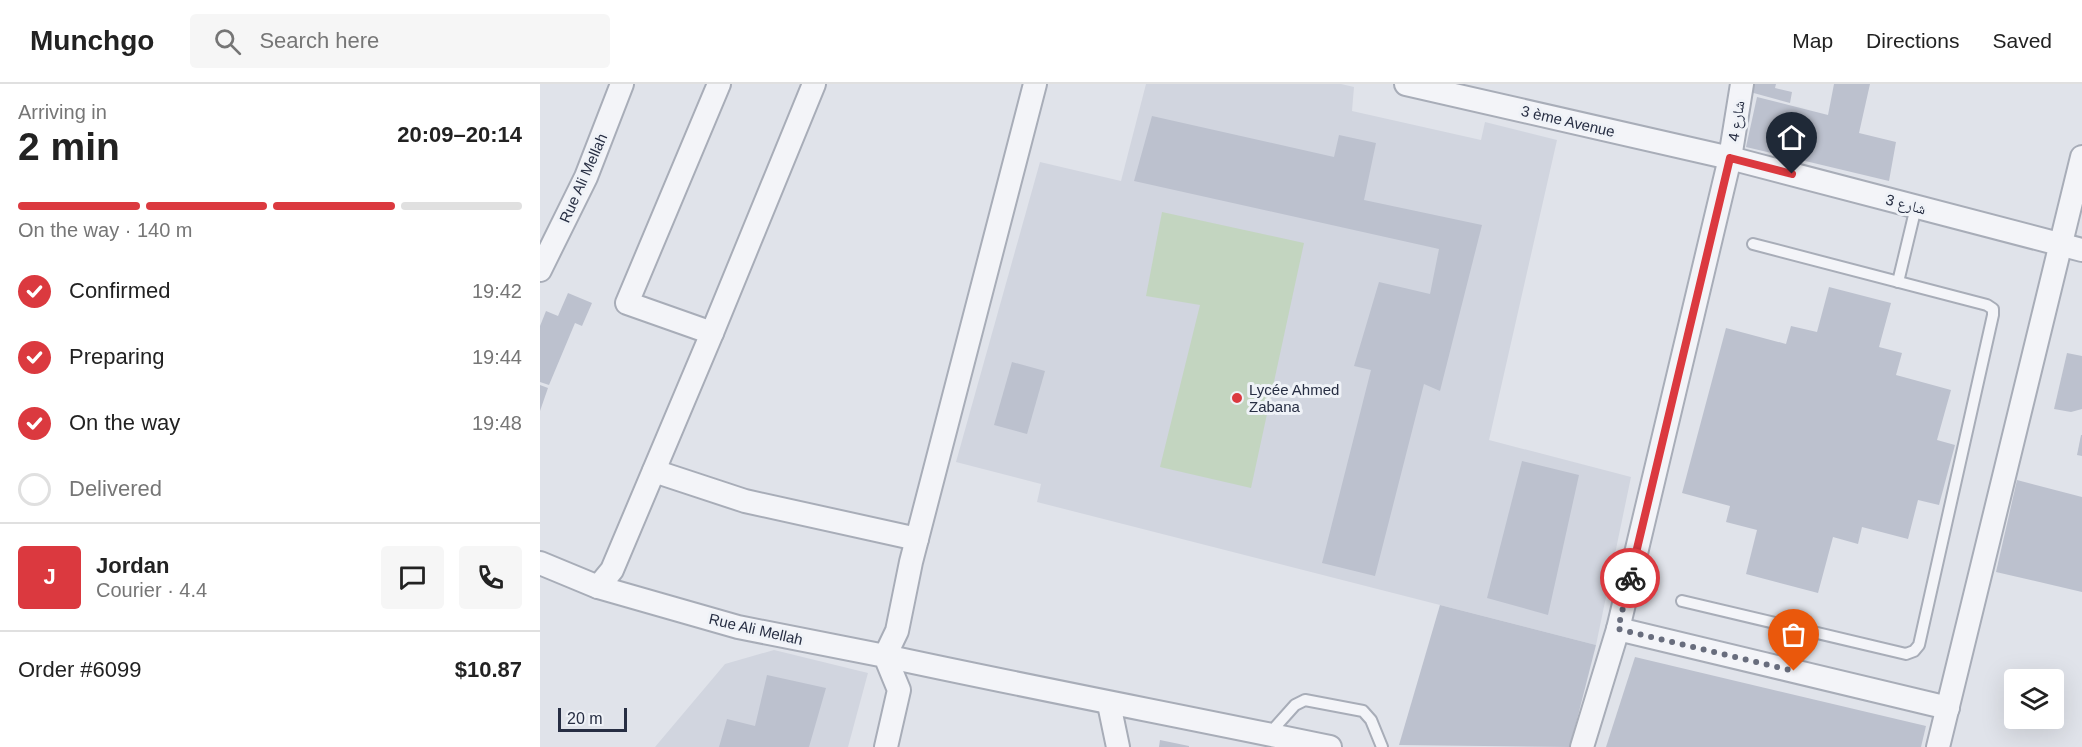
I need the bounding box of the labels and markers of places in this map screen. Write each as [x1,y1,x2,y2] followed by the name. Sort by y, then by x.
[1766,112,1817,174] pin
[1249,381,1339,415] place label: Lycée Ahmed Zabana
[1230,391,1244,405] marker: Lycée Ahmed Zabana
[1768,609,1819,671] pin

